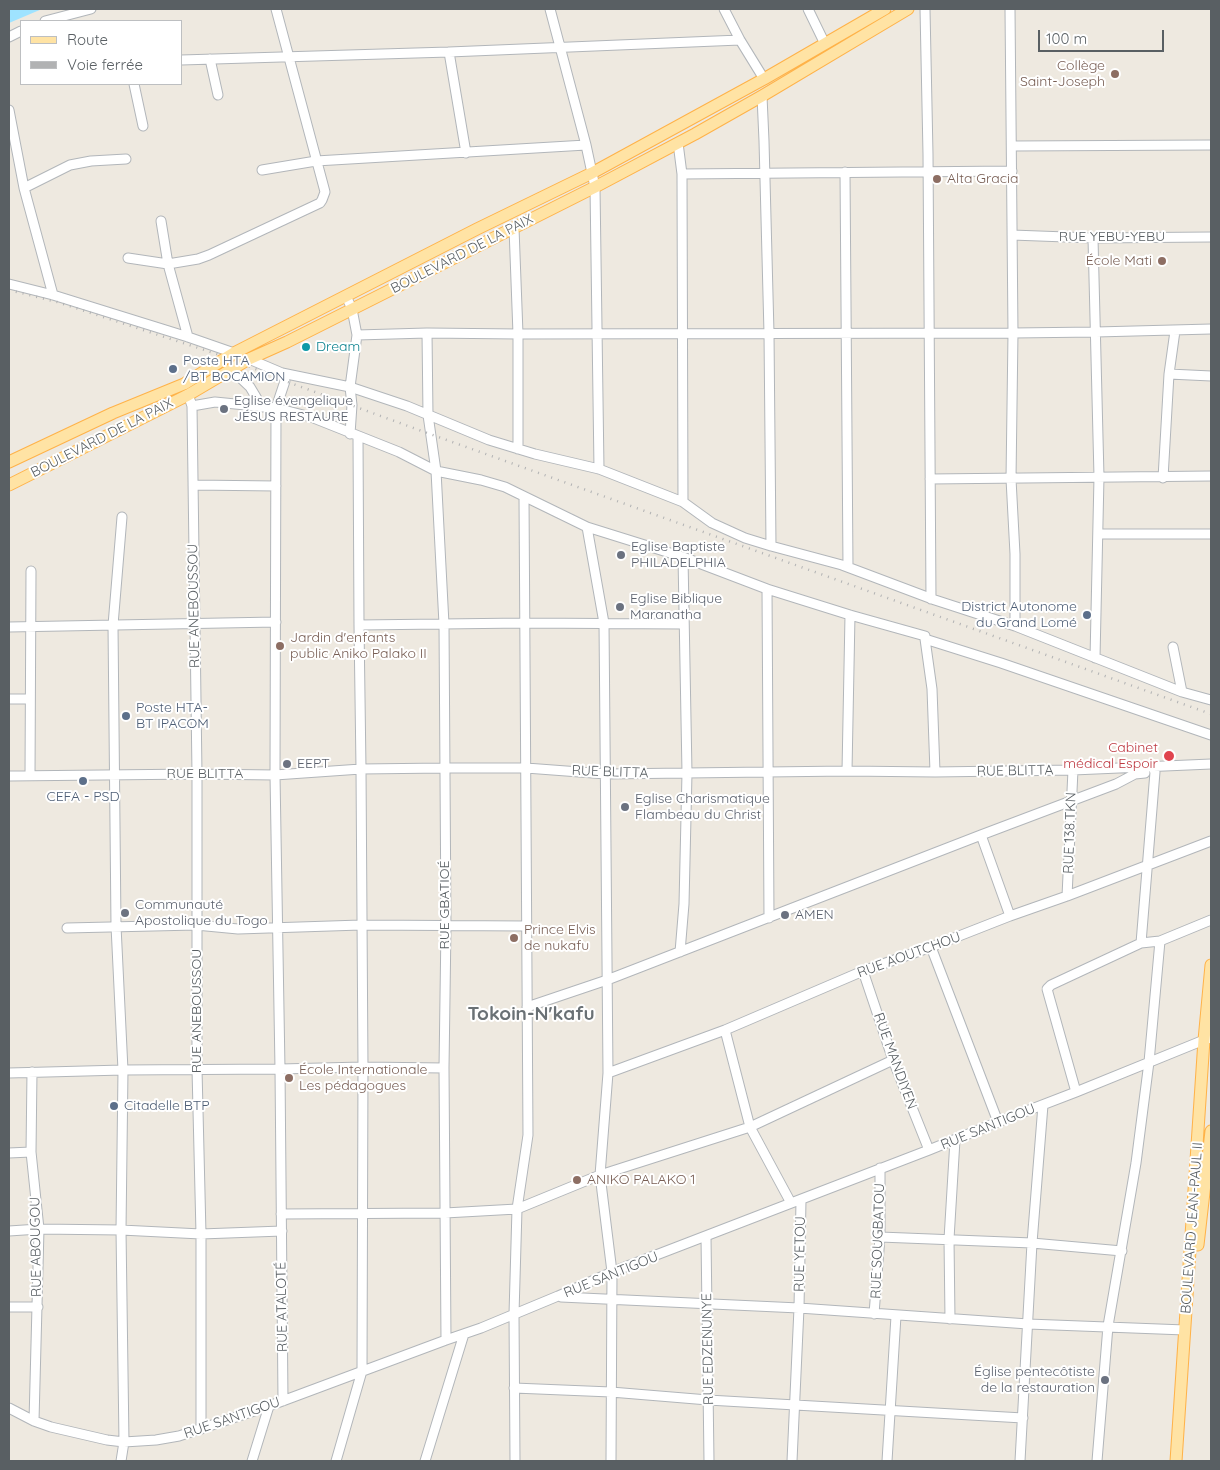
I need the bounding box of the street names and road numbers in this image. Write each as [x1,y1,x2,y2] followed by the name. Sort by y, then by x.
[388,211,536,297] street label: BOULEVARD DE LA PAIX
[1059,229,1165,245] street label: RUE YEBU-YEBU
[28,395,176,481] street label: BOULEVARD DE LA PAIX
[185,544,203,668] street label: RUE ANEBOUSSOU
[571,762,649,782] street label: RUE BLITTA
[976,762,1054,780] street label: RUE BLITTA
[167,766,243,782] street label: RUE BLITTA
[1060,792,1080,874] street label: RUE 138.TKN
[437,861,453,949] street label: RUE GBATIOÉ
[855,928,963,982] street label: RUE AOUTCHOU
[189,949,205,1073] street label: RUE ANEBOUSSOU
[870,1010,920,1112] street label: RUE MANDIYEN
[938,1100,1038,1154] street label: RUE SANTIGOU
[1178,1142,1206,1314] street label: BOULEVARD JEAN-PAUL II
[868,1183,888,1299] street label: RUE SOUGBATOU
[27,1197,45,1297] street label: RUE ABOUGOU
[791,1216,809,1292] street label: RUE YETOU
[561,1248,661,1302] street label: RUE SANTIGOU
[273,1262,291,1352] street label: RUE ATALOTÉ
[699,1293,717,1405] street label: RUE EDZENUNYE
[182,1394,282,1442] street label: RUE SANTIGOU

